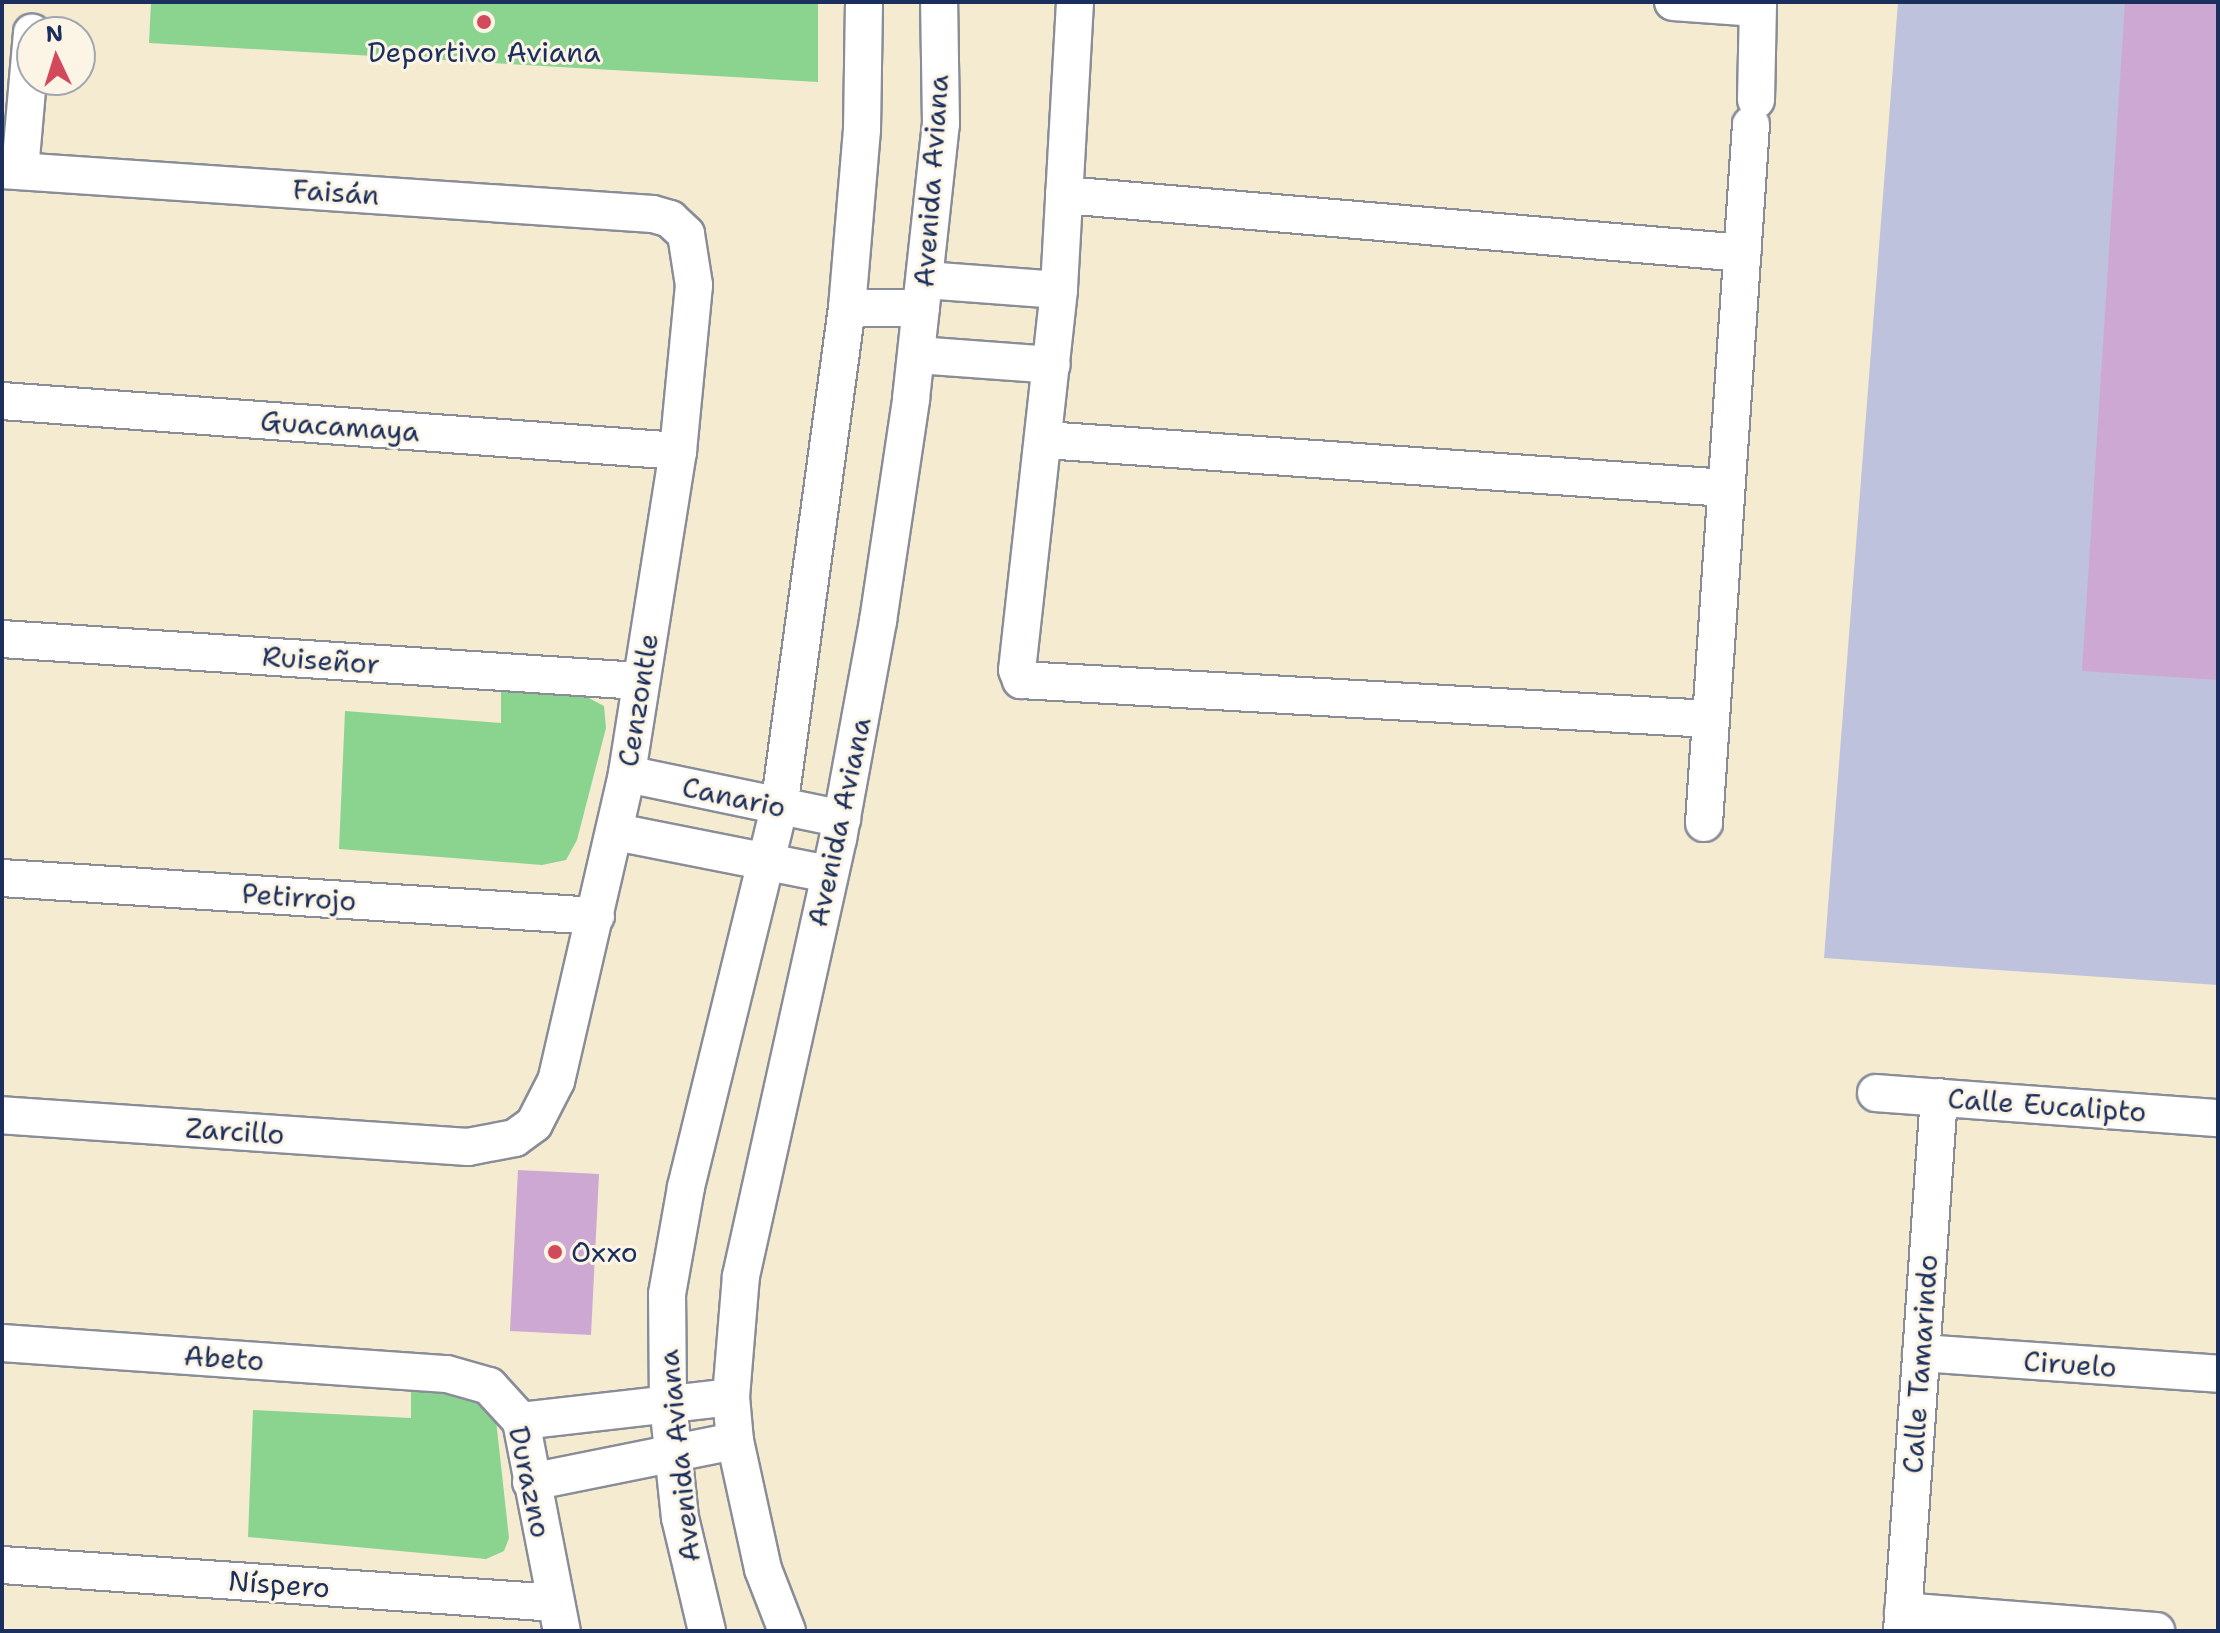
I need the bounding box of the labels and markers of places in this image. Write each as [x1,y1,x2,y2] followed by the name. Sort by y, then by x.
[475,13,493,31] marker: Deportivo Aviana
[367,35,601,69] place label: Deportivo Aviana
[571,1235,638,1269] place label: Oxxo
[546,1243,564,1261] marker: Oxxo

